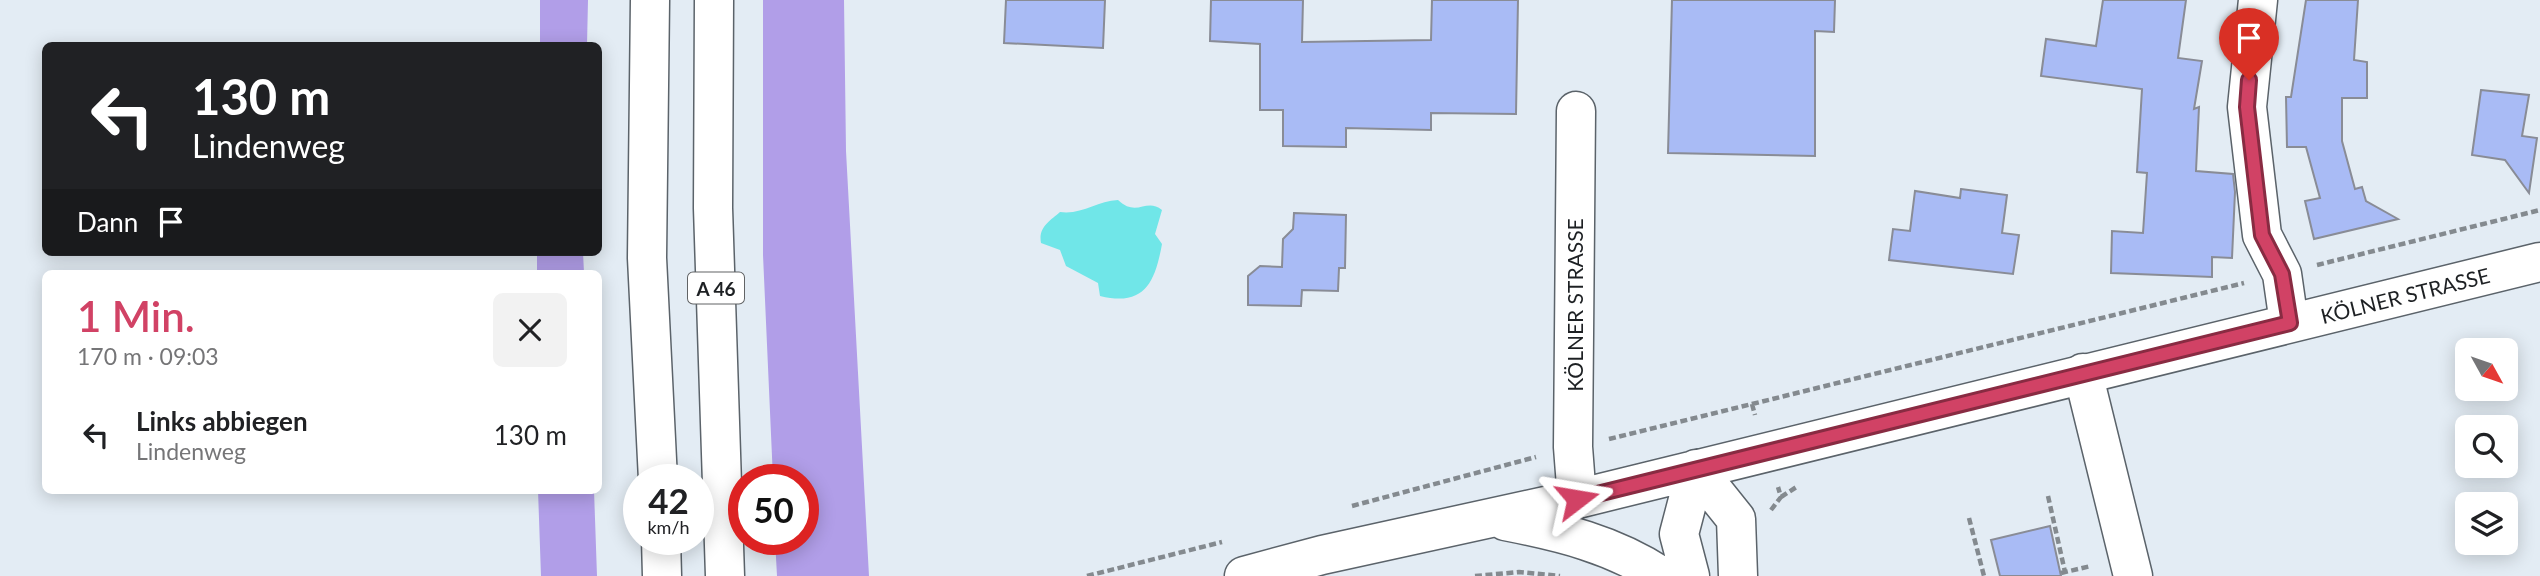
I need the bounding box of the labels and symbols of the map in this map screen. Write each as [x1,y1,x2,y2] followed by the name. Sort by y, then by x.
[2219,8,2279,80] pin
[1562,218,1587,392] street label: KÖLNER STRASSE
[2318,262,2492,328] street label: KÖLNER STRASSE
[688,272,744,304] road number: A 46
[2455,338,2518,401] north arrow
[1540,462,1614,536] position arrow
[728,464,819,555] speed limit sign: 50

